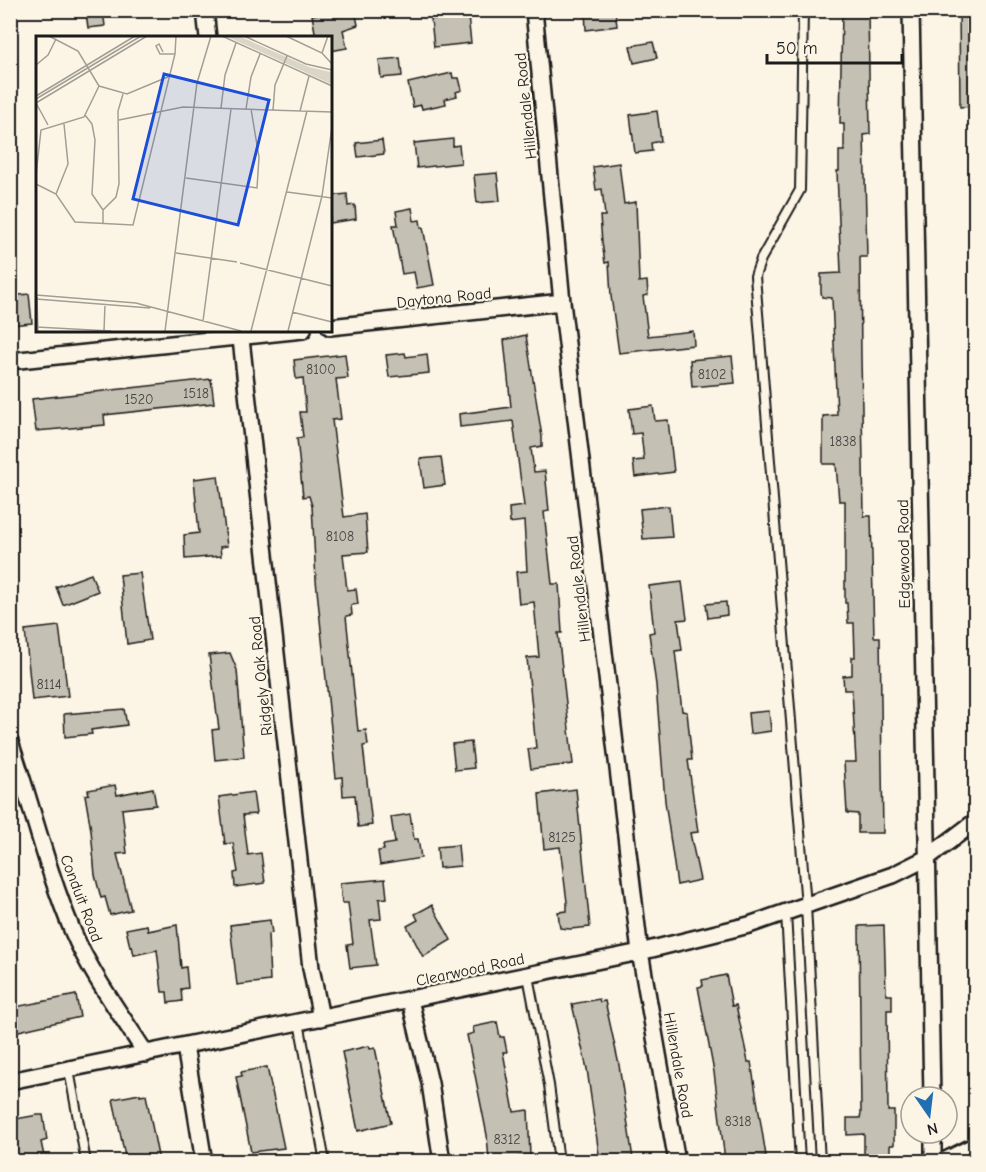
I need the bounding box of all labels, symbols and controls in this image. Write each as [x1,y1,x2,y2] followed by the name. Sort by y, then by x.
[767,27,902,65] scale bar
[36,36,332,332] inset map
[776,38,818,59] text: 50 m
[511,52,541,160] street label: Hillendale Road
[396,284,492,312] street label: Daytona Road
[306,361,336,378] house number: 8100
[698,366,726,383] house number: 8102
[183,385,209,402] house number: 1518
[125,391,153,408] house number: 1520
[829,433,857,450] house number: 1838
[894,499,914,609] street label: Edgewood Road
[326,528,354,545] house number: 8108
[564,535,594,643] street label: Hillendale Road
[246,615,276,737] street label: Ridgely Oak Road
[36,676,62,693] house number: 8114
[548,829,576,846] house number: 8125
[56,852,106,944] street label: Conduit Road
[414,950,526,990] street label: Clearwood Road
[660,1011,696,1120] street label: Hillendale Road
[899,1085,959,1145] north arrow
[724,1113,752,1130] house number: 8318
[925,1119,940,1139] text: N
[493,1131,521,1148] house number: 8312

